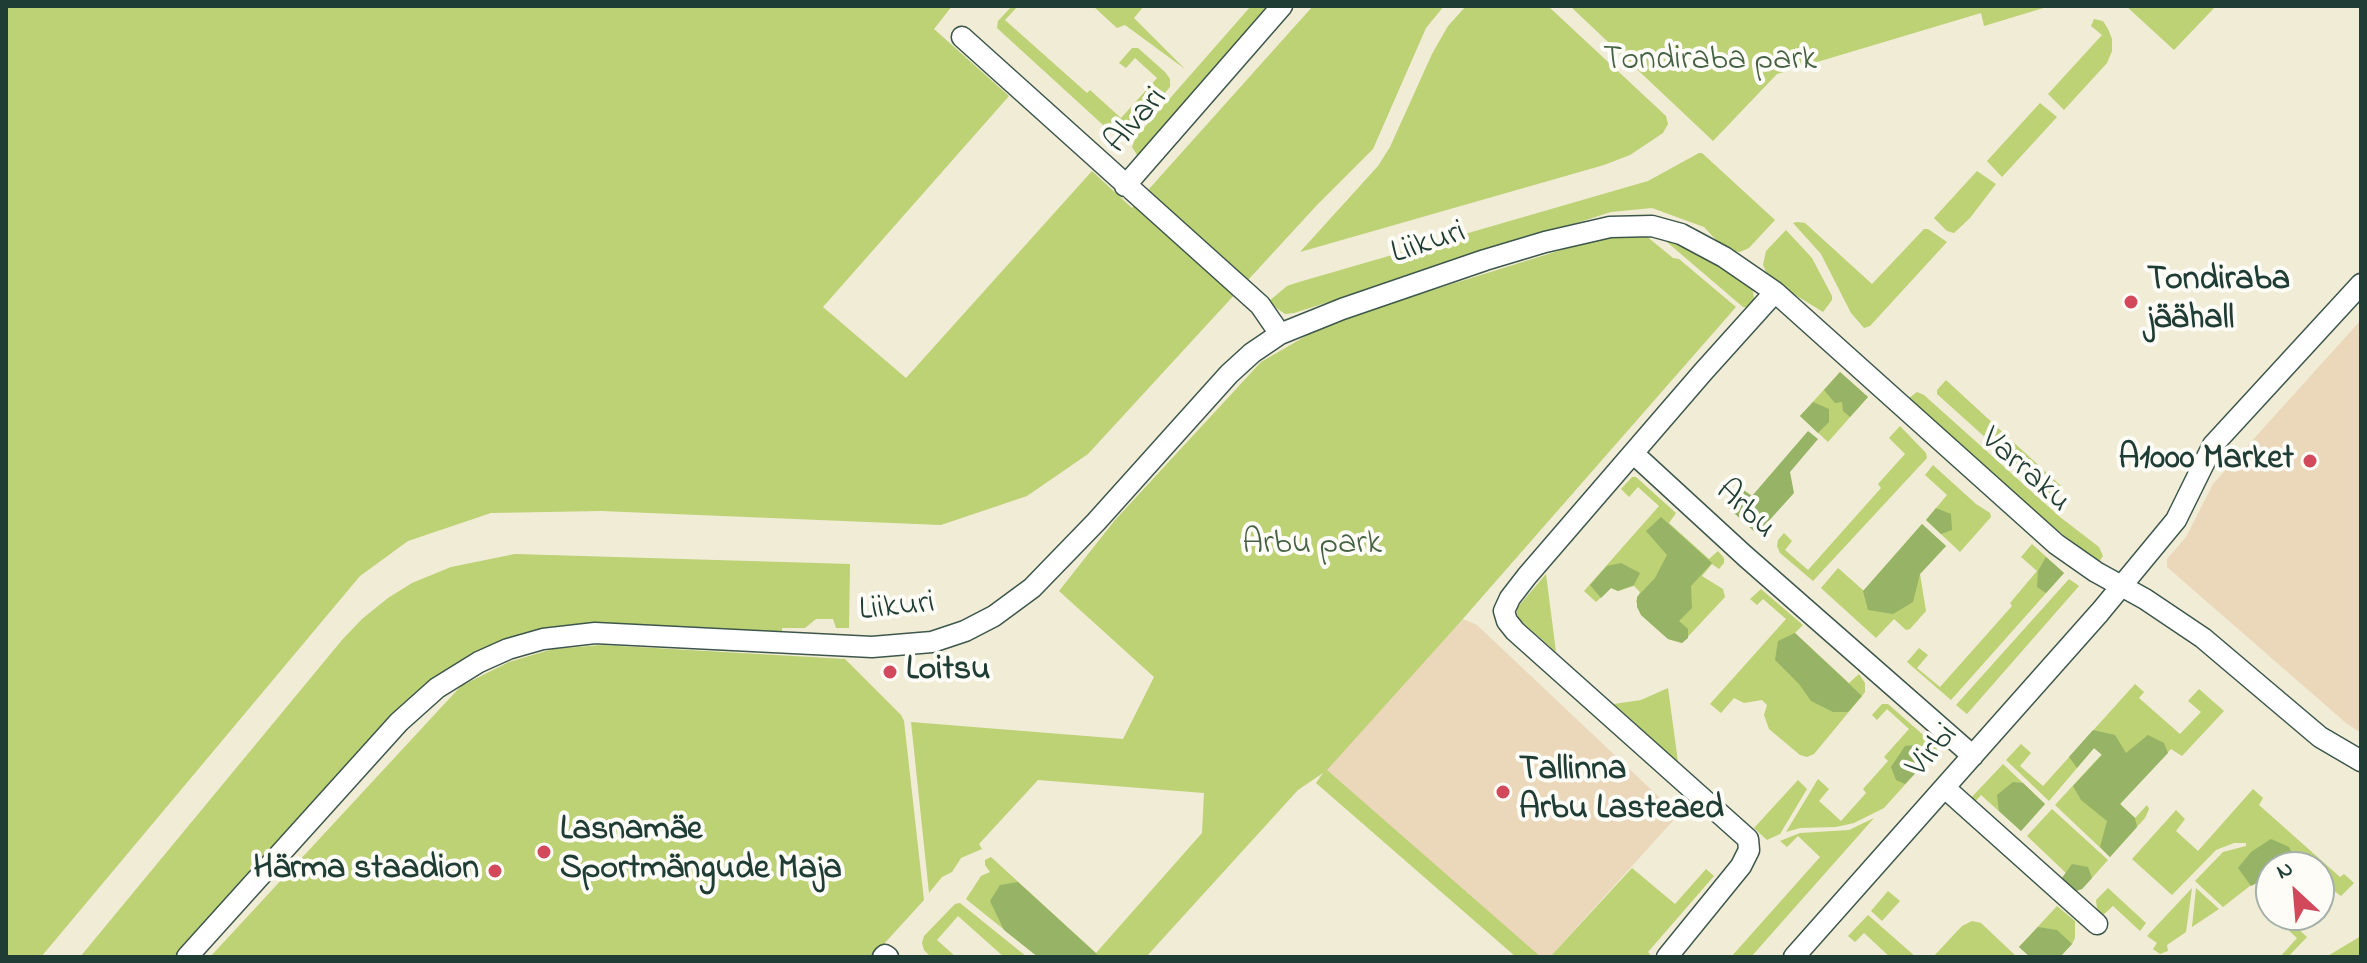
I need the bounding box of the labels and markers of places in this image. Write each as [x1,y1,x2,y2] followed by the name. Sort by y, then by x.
[2147,262,2290,342] place label: Tondiraba jäähall
[2122,293,2140,311] marker: Tondiraba jäähall
[2119,441,2294,481] place label: A1000 Market
[2301,452,2319,470] marker: A1000 Market
[906,652,990,692] place label: Loitsu
[881,663,899,681] marker: Loitsu
[1519,752,1724,832] place label: Tallinna Arbu Lasteaed
[1494,783,1512,801] marker: Tallinna Arbu Lasteaed
[560,812,842,892] place label: Lasnamäe Sportmängude Maja
[535,843,553,861] marker: Lasnamäe Sportmängude Maja
[253,851,479,891] place label: Härma staadion
[486,862,504,880] marker: Härma staadion

